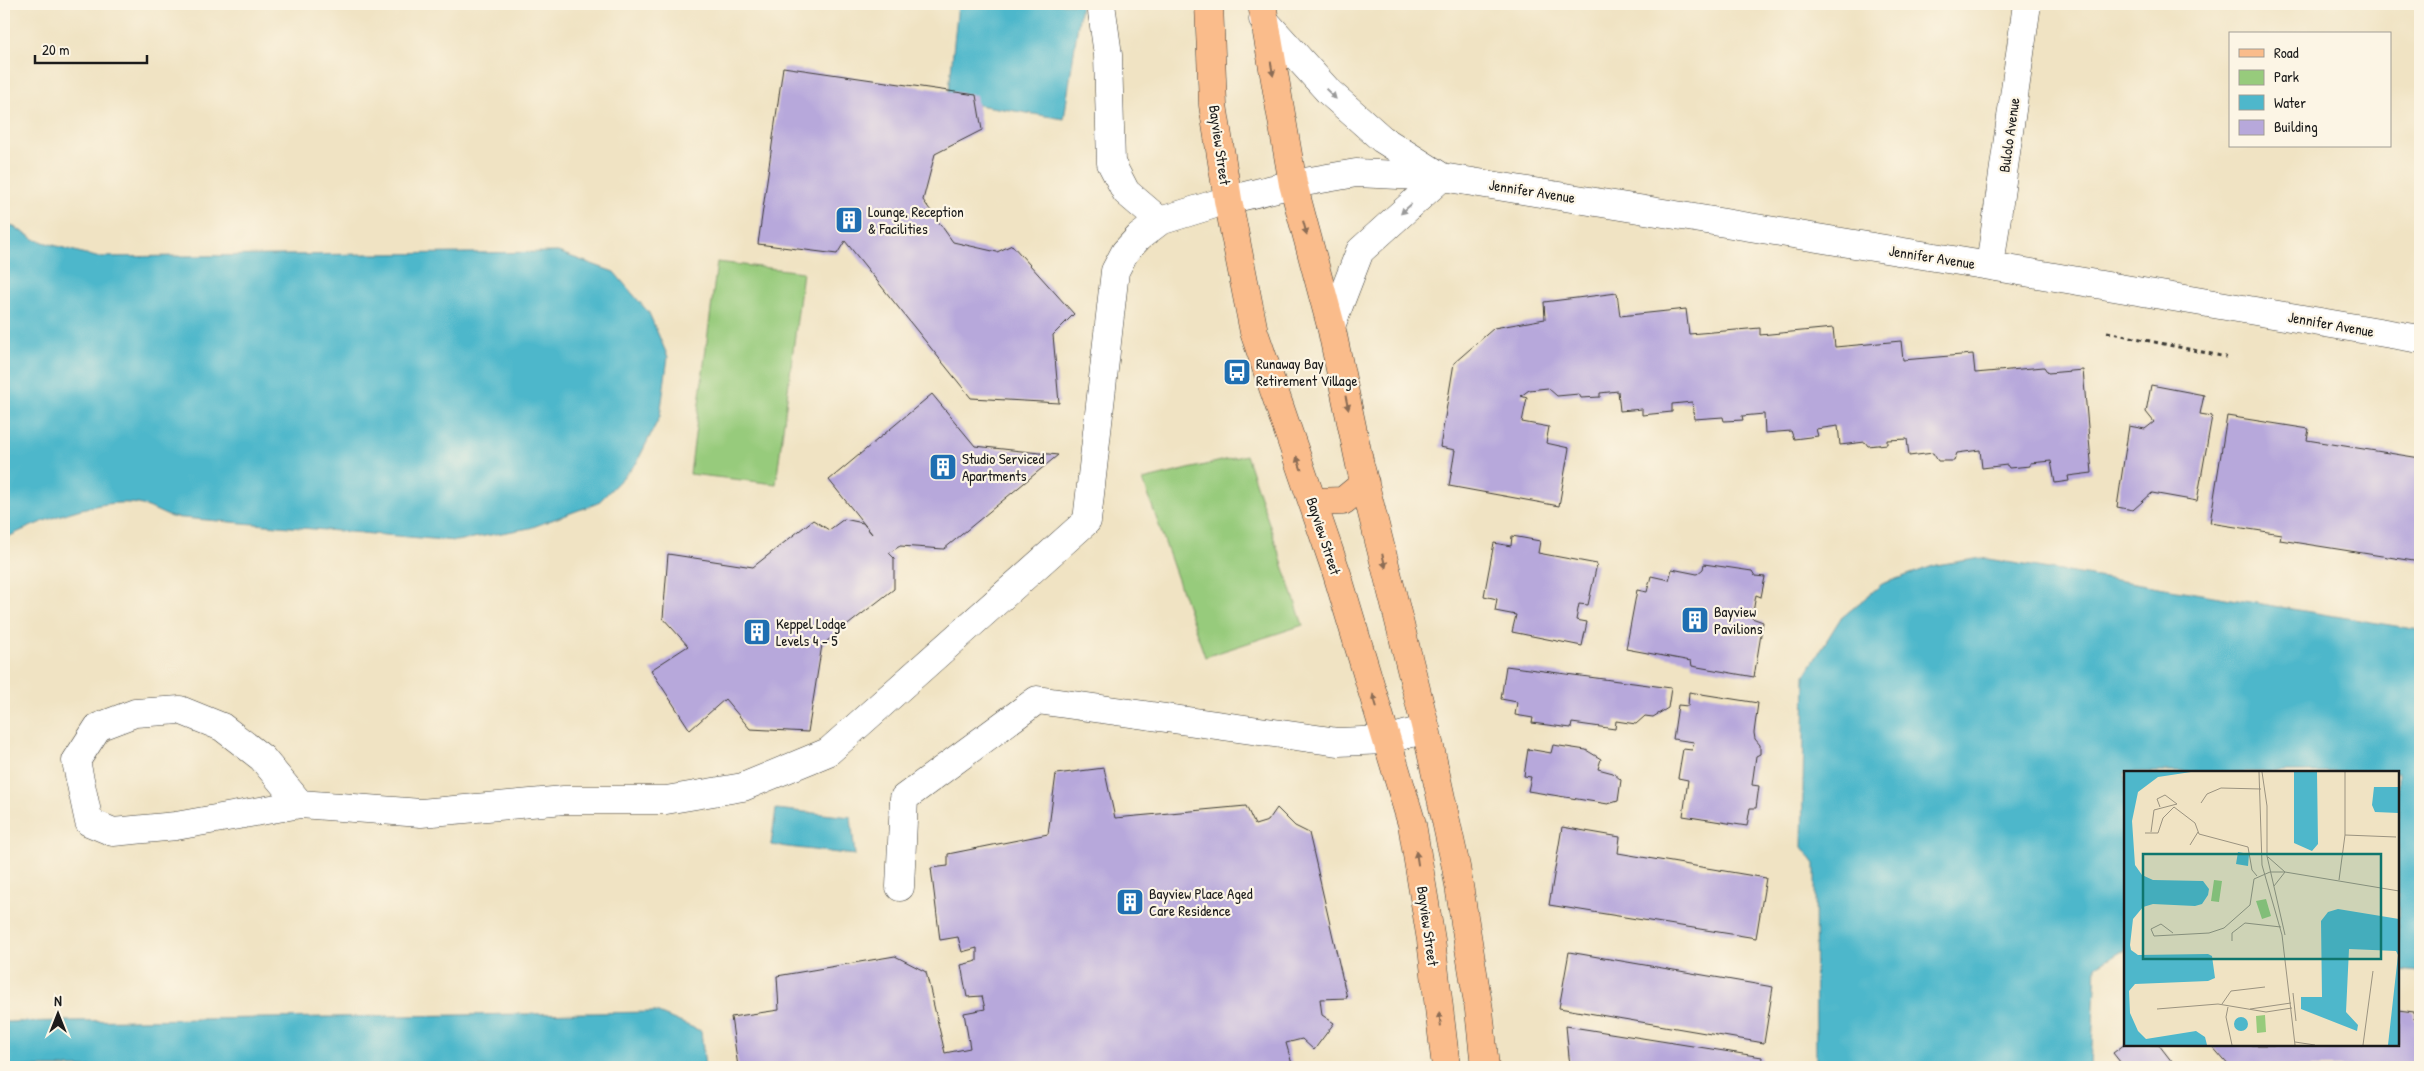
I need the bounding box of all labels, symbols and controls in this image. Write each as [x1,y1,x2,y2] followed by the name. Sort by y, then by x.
[35,32,148,64] scale bar
[2229,32,2392,148] legend
[42,39,69,60] text: 20 m
[2274,42,2299,63] text: Road
[1268,62,1276,77] one-way arrow
[2274,66,2299,87] text: Park
[1325,88,1337,100] one-way arrow
[2274,92,2306,113] text: Water
[1993,96,2025,174] street label: Bulolo Avenue
[1204,104,1236,187] street label: Bayview Street
[2274,116,2318,137] text: Building
[1487,174,1577,208] street label: Jennifer Avenue
[868,201,964,239] place label: Lounge, Reception & Facilities
[1400,204,1413,215] one-way arrow
[834,205,864,235] building icon: Lounge, Reception & Facilities
[1301,221,1309,236] one-way arrow
[1887,240,1977,274] street label: Jennifer Avenue
[2286,306,2376,342] street label: Jennifer Avenue
[1256,353,1357,391] place label: Runaway Bay Retirement Village
[1222,357,1252,387] bus stop icon: Runaway Bay Retirement Village
[1343,395,1351,411] one-way arrow
[962,448,1045,486] place label: Studio Serviced Apartments
[928,452,958,482] building icon: Studio Serviced Apartments
[1295,455,1303,470] one-way arrow
[1302,494,1347,578] street label: Bayview Street
[1380,554,1388,569] one-way arrow
[1714,601,1763,639] place label: Bayview Pavilions
[1680,605,1710,635] building icon: Bayview Pavilions
[776,613,846,651] place label: Keppel Lodge Levels 4 - 5
[742,617,772,647] building icon: Keppel Lodge Levels 4 - 5
[1370,694,1378,709] one-way arrow
[2124,771,2399,1046] inset map
[1413,850,1421,866] one-way arrow
[1149,883,1253,921] place label: Bayview Place Aged Care Residence
[1412,885,1444,968] street label: Bayview Street
[1115,887,1145,917] building icon: Bayview Place Aged Care Residence
[32,988,82,1038] north arrow
[54,991,62,1010] text: N
[1436,1011,1444,1027] one-way arrow

